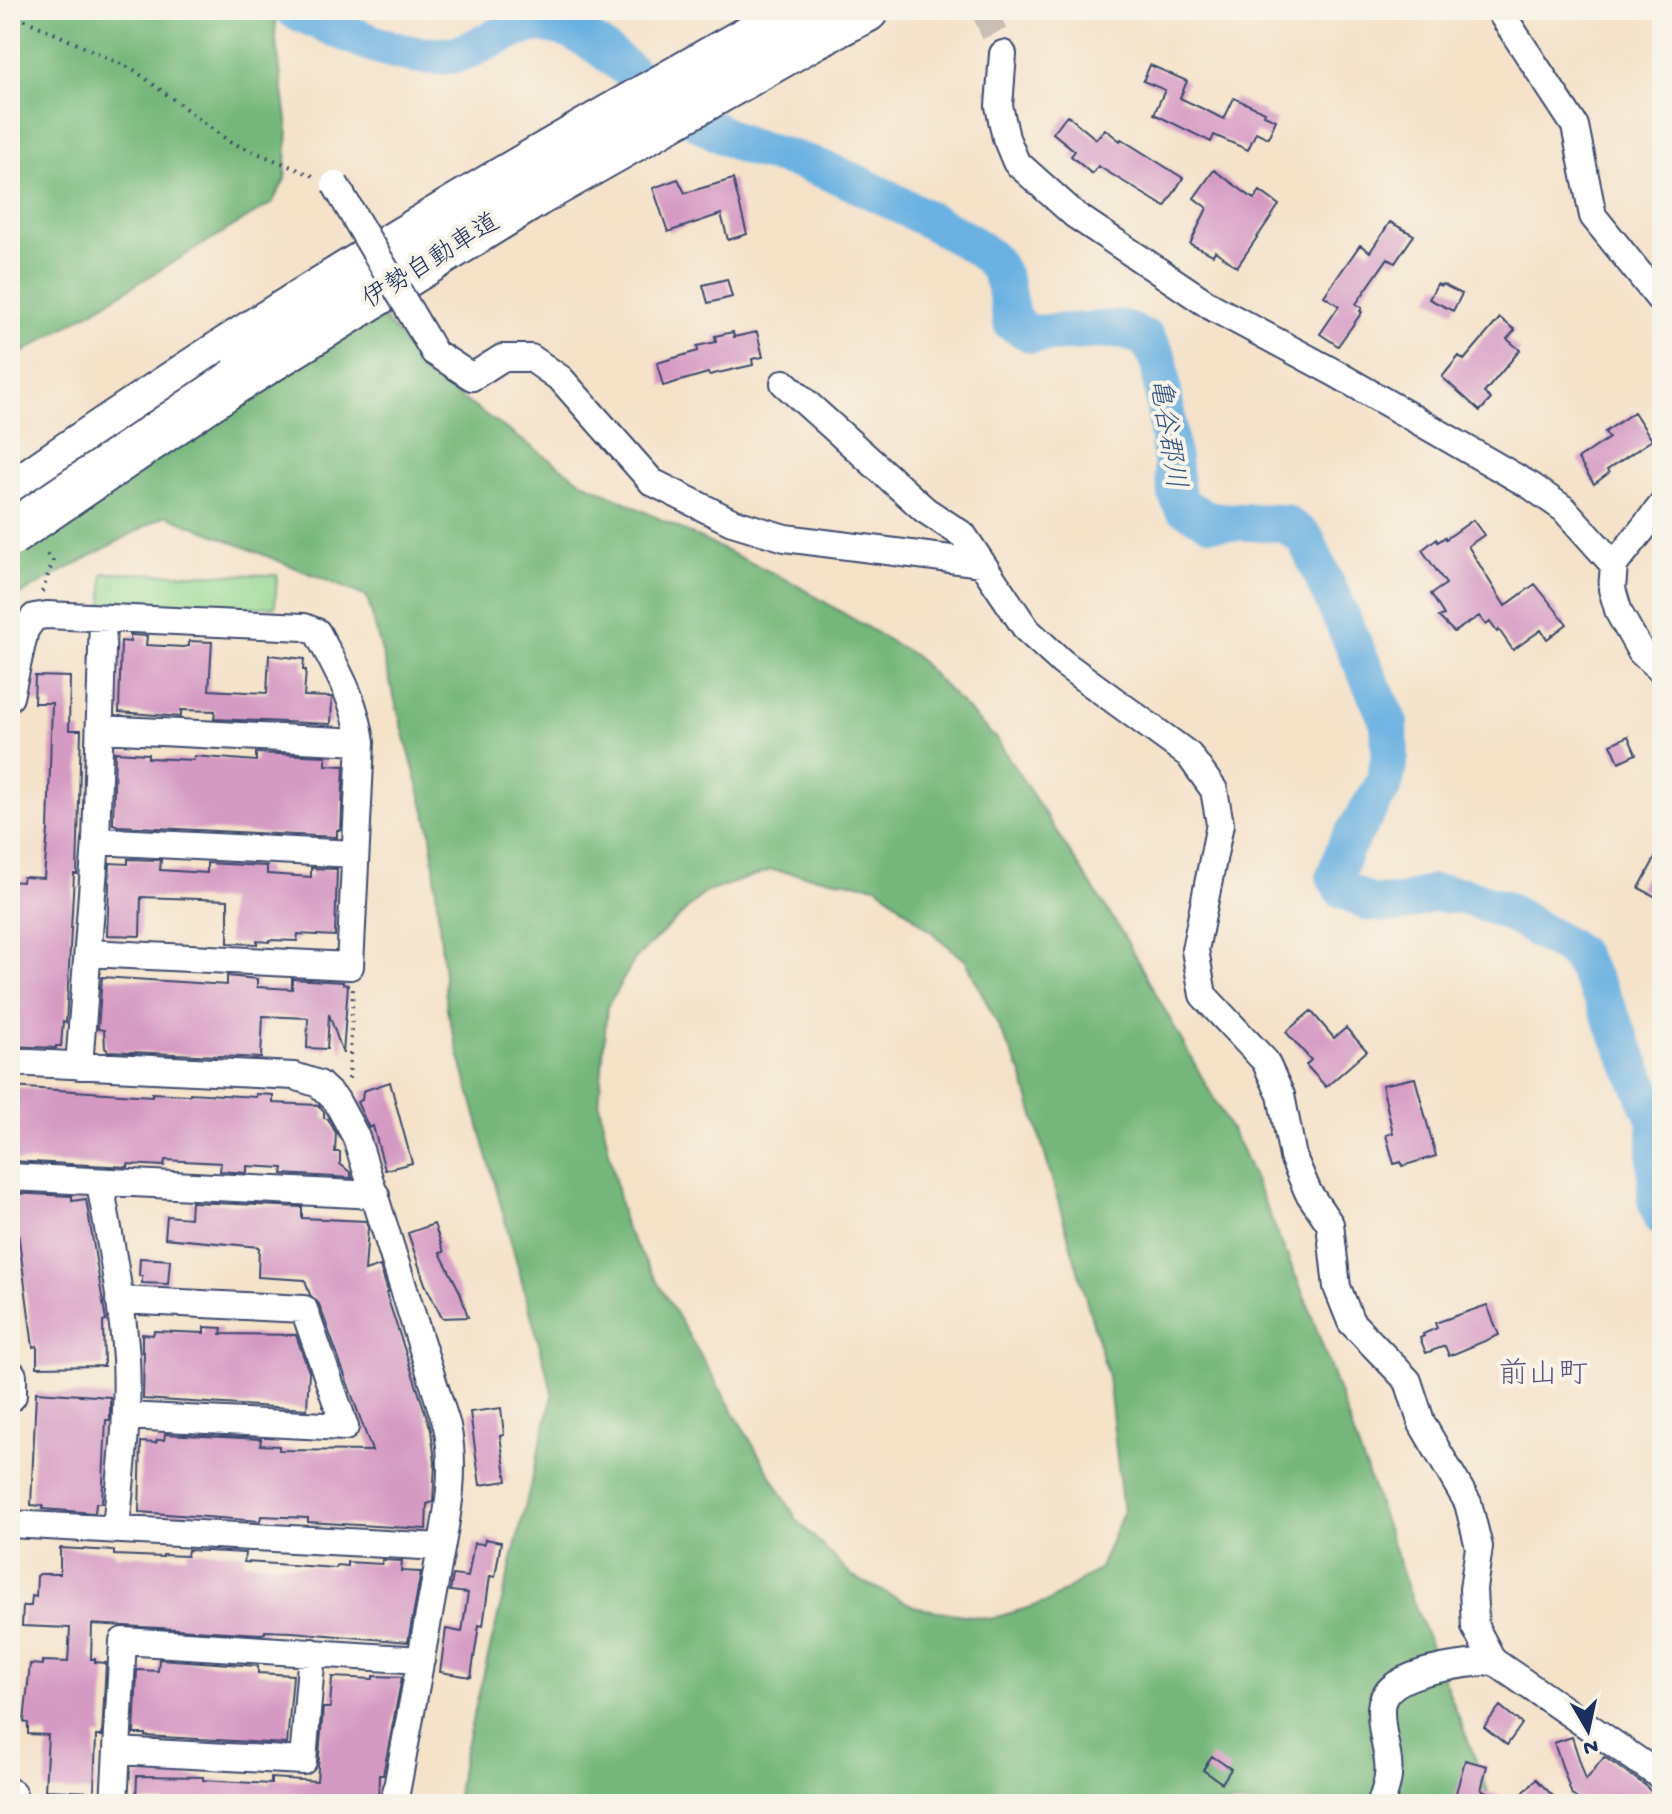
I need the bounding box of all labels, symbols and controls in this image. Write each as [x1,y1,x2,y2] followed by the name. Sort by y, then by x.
[357,207,507,317] street label: 伊勢自動車道
[1140,376,1192,492] water label: 亀谷郡川
[1498,1357,1588,1394] district label: 前山町
[1548,1690,1628,1770] north arrow
[1581,1732,1600,1760] text: N

